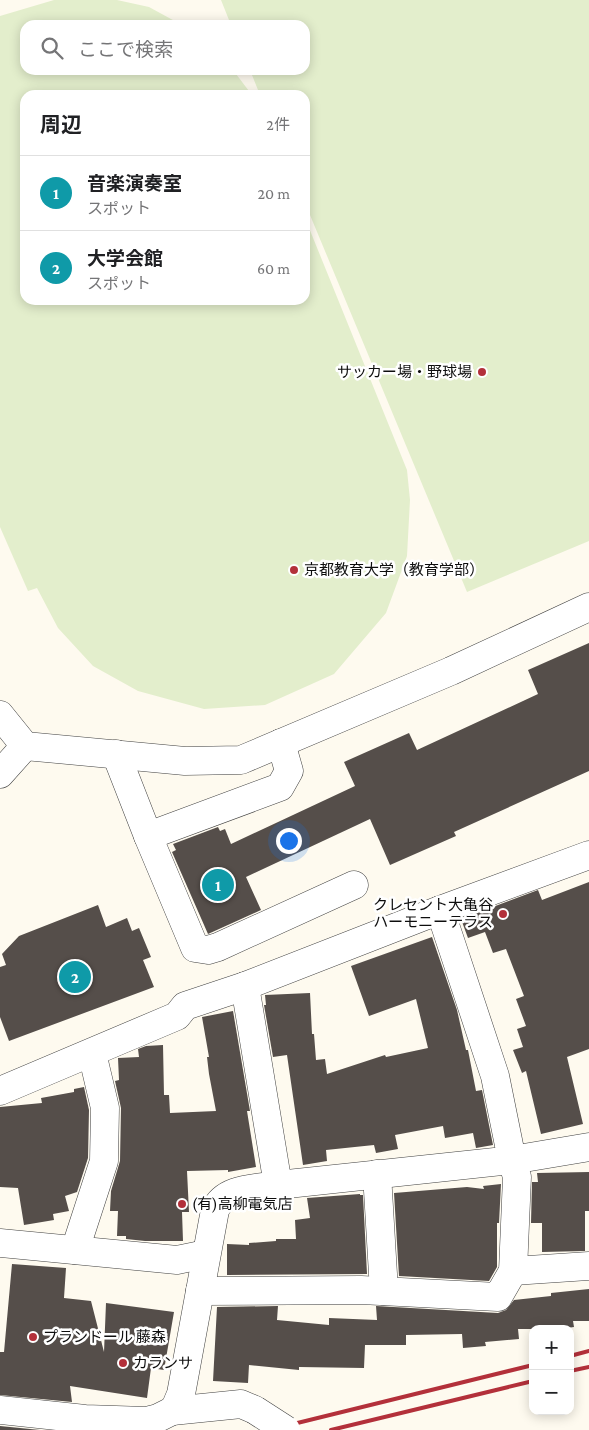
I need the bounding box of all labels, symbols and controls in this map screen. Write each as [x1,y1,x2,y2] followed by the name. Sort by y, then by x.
[20,20,310,75] search box
[38,34,66,62] icon: search
[78,39,173,60] text: ここで検索
[40,113,82,137] text: 周辺
[266,116,290,133] text: 2件
[87,173,182,194] text: 音楽演奏室
[53,185,59,202] text: 1
[257,185,290,202] text: 20 m
[87,200,151,217] text: スポット
[87,248,163,269] text: 大学会館
[52,260,60,277] text: 2
[257,260,290,277] text: 60 m
[87,275,151,292] text: スポット
[337,364,472,380] place label: サッカー場・野球場
[476,366,488,378] marker: サッカー場・野球場
[304,562,484,578] place label: 京都教育大学（教育学部）
[288,564,300,576] marker: 京都教育大学（教育学部）
[276,828,302,854] your location
[202,866,234,904] pin: 1
[373,897,493,930] place label: クレセント大亀谷 ハーモニーテラス
[497,908,509,920] marker: クレセント大亀谷 ハーモニーテラス
[59,958,91,996] pin: 2
[192,1196,293,1213] place label: (有)高柳電気店
[176,1198,188,1210] marker: (有)高柳電気店
[529,1325,574,1415] map controls
[529,1325,574,1370] button: +
[43,1329,166,1345] place label: プランドール 藤森
[27,1331,39,1343] marker: プランドール 藤森
[133,1355,193,1371] place label: カランサ
[117,1357,129,1369] marker: カランサ
[529,1370,574,1415] button: −

